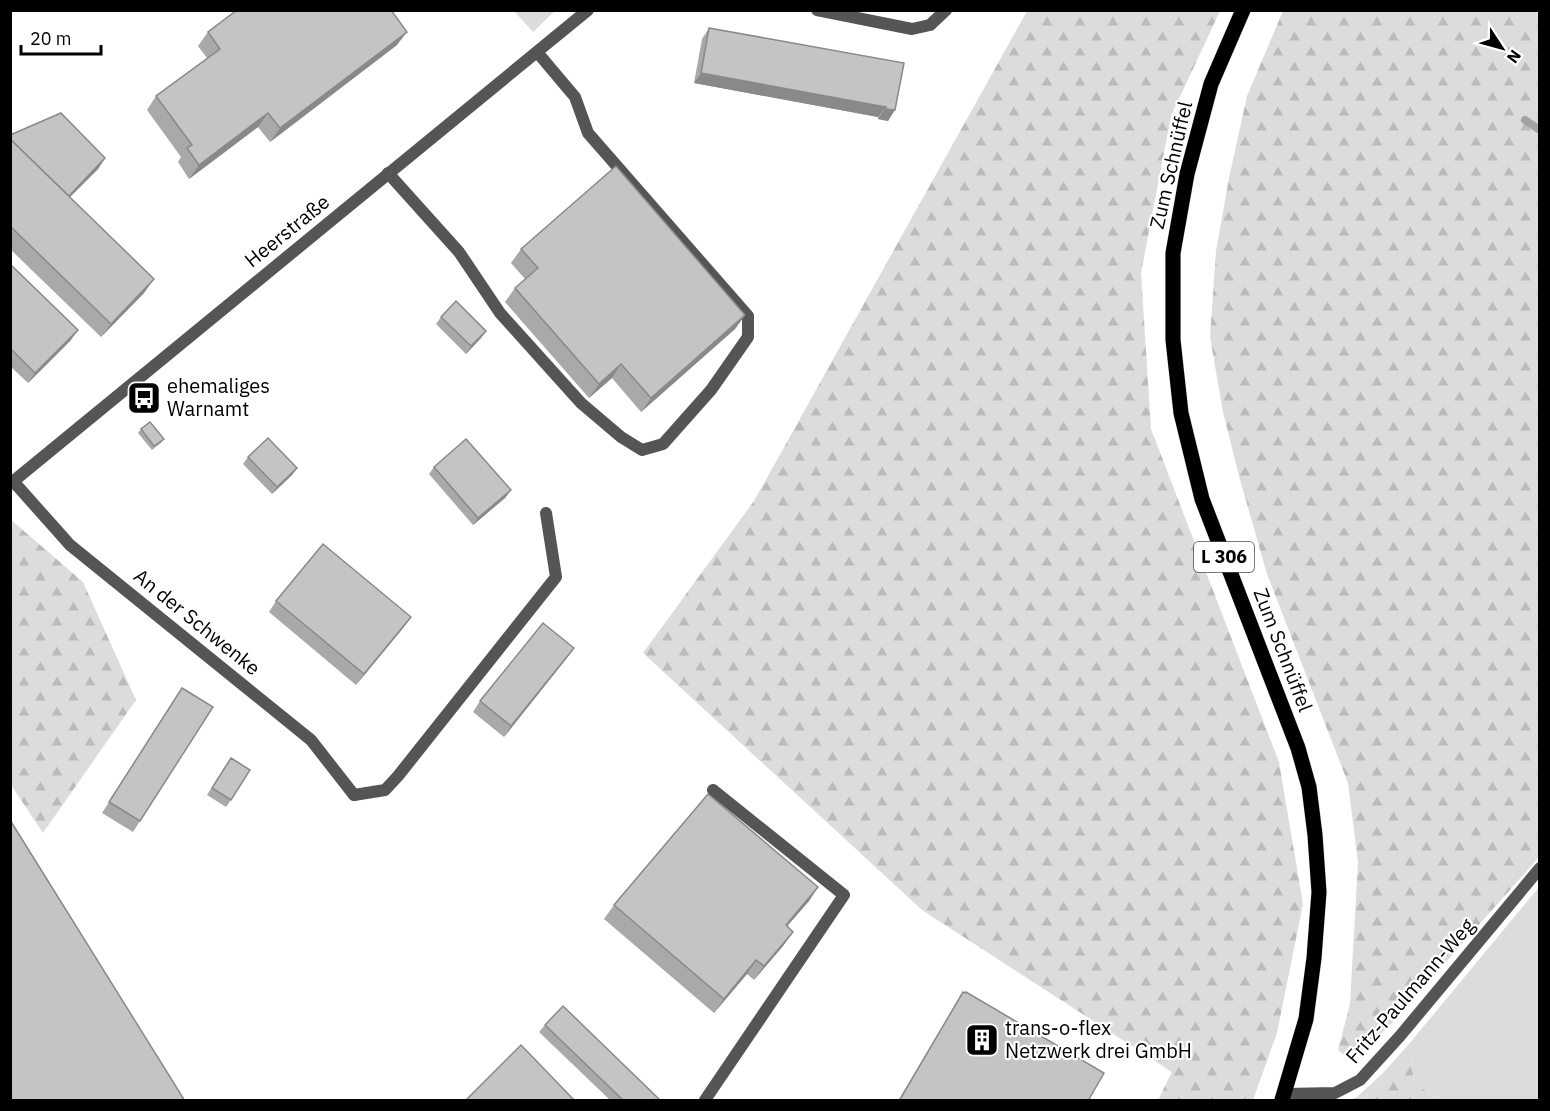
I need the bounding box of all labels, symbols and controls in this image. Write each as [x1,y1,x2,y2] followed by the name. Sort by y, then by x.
[21,18,100,56] scale bar
[1472,18,1532,78] north arrow
[30,27,72,50] text: 20 m
[1503,46,1526,67] text: N
[1143,98,1198,231] street label: Zum Schnüffel
[239,188,335,273] street label: Heerstraße
[167,372,270,422] place label: ehemaliges Warnamt
[126,380,162,416] bus stop icon: ehemaliges Warnamt
[1194,542,1254,572] road number: L 306
[128,562,266,681] street label: An der Schwenke
[1248,584,1319,715] street label: Zum Schnüffel
[1339,912,1480,1069] street label: Fritz-Paulmann-Weg
[1005,1014,1192,1064] place label: trans-o-flex Netzwerk drei GmbH
[964,1022,1000,1058] building icon: trans-o-flex Netzwerk drei GmbH

